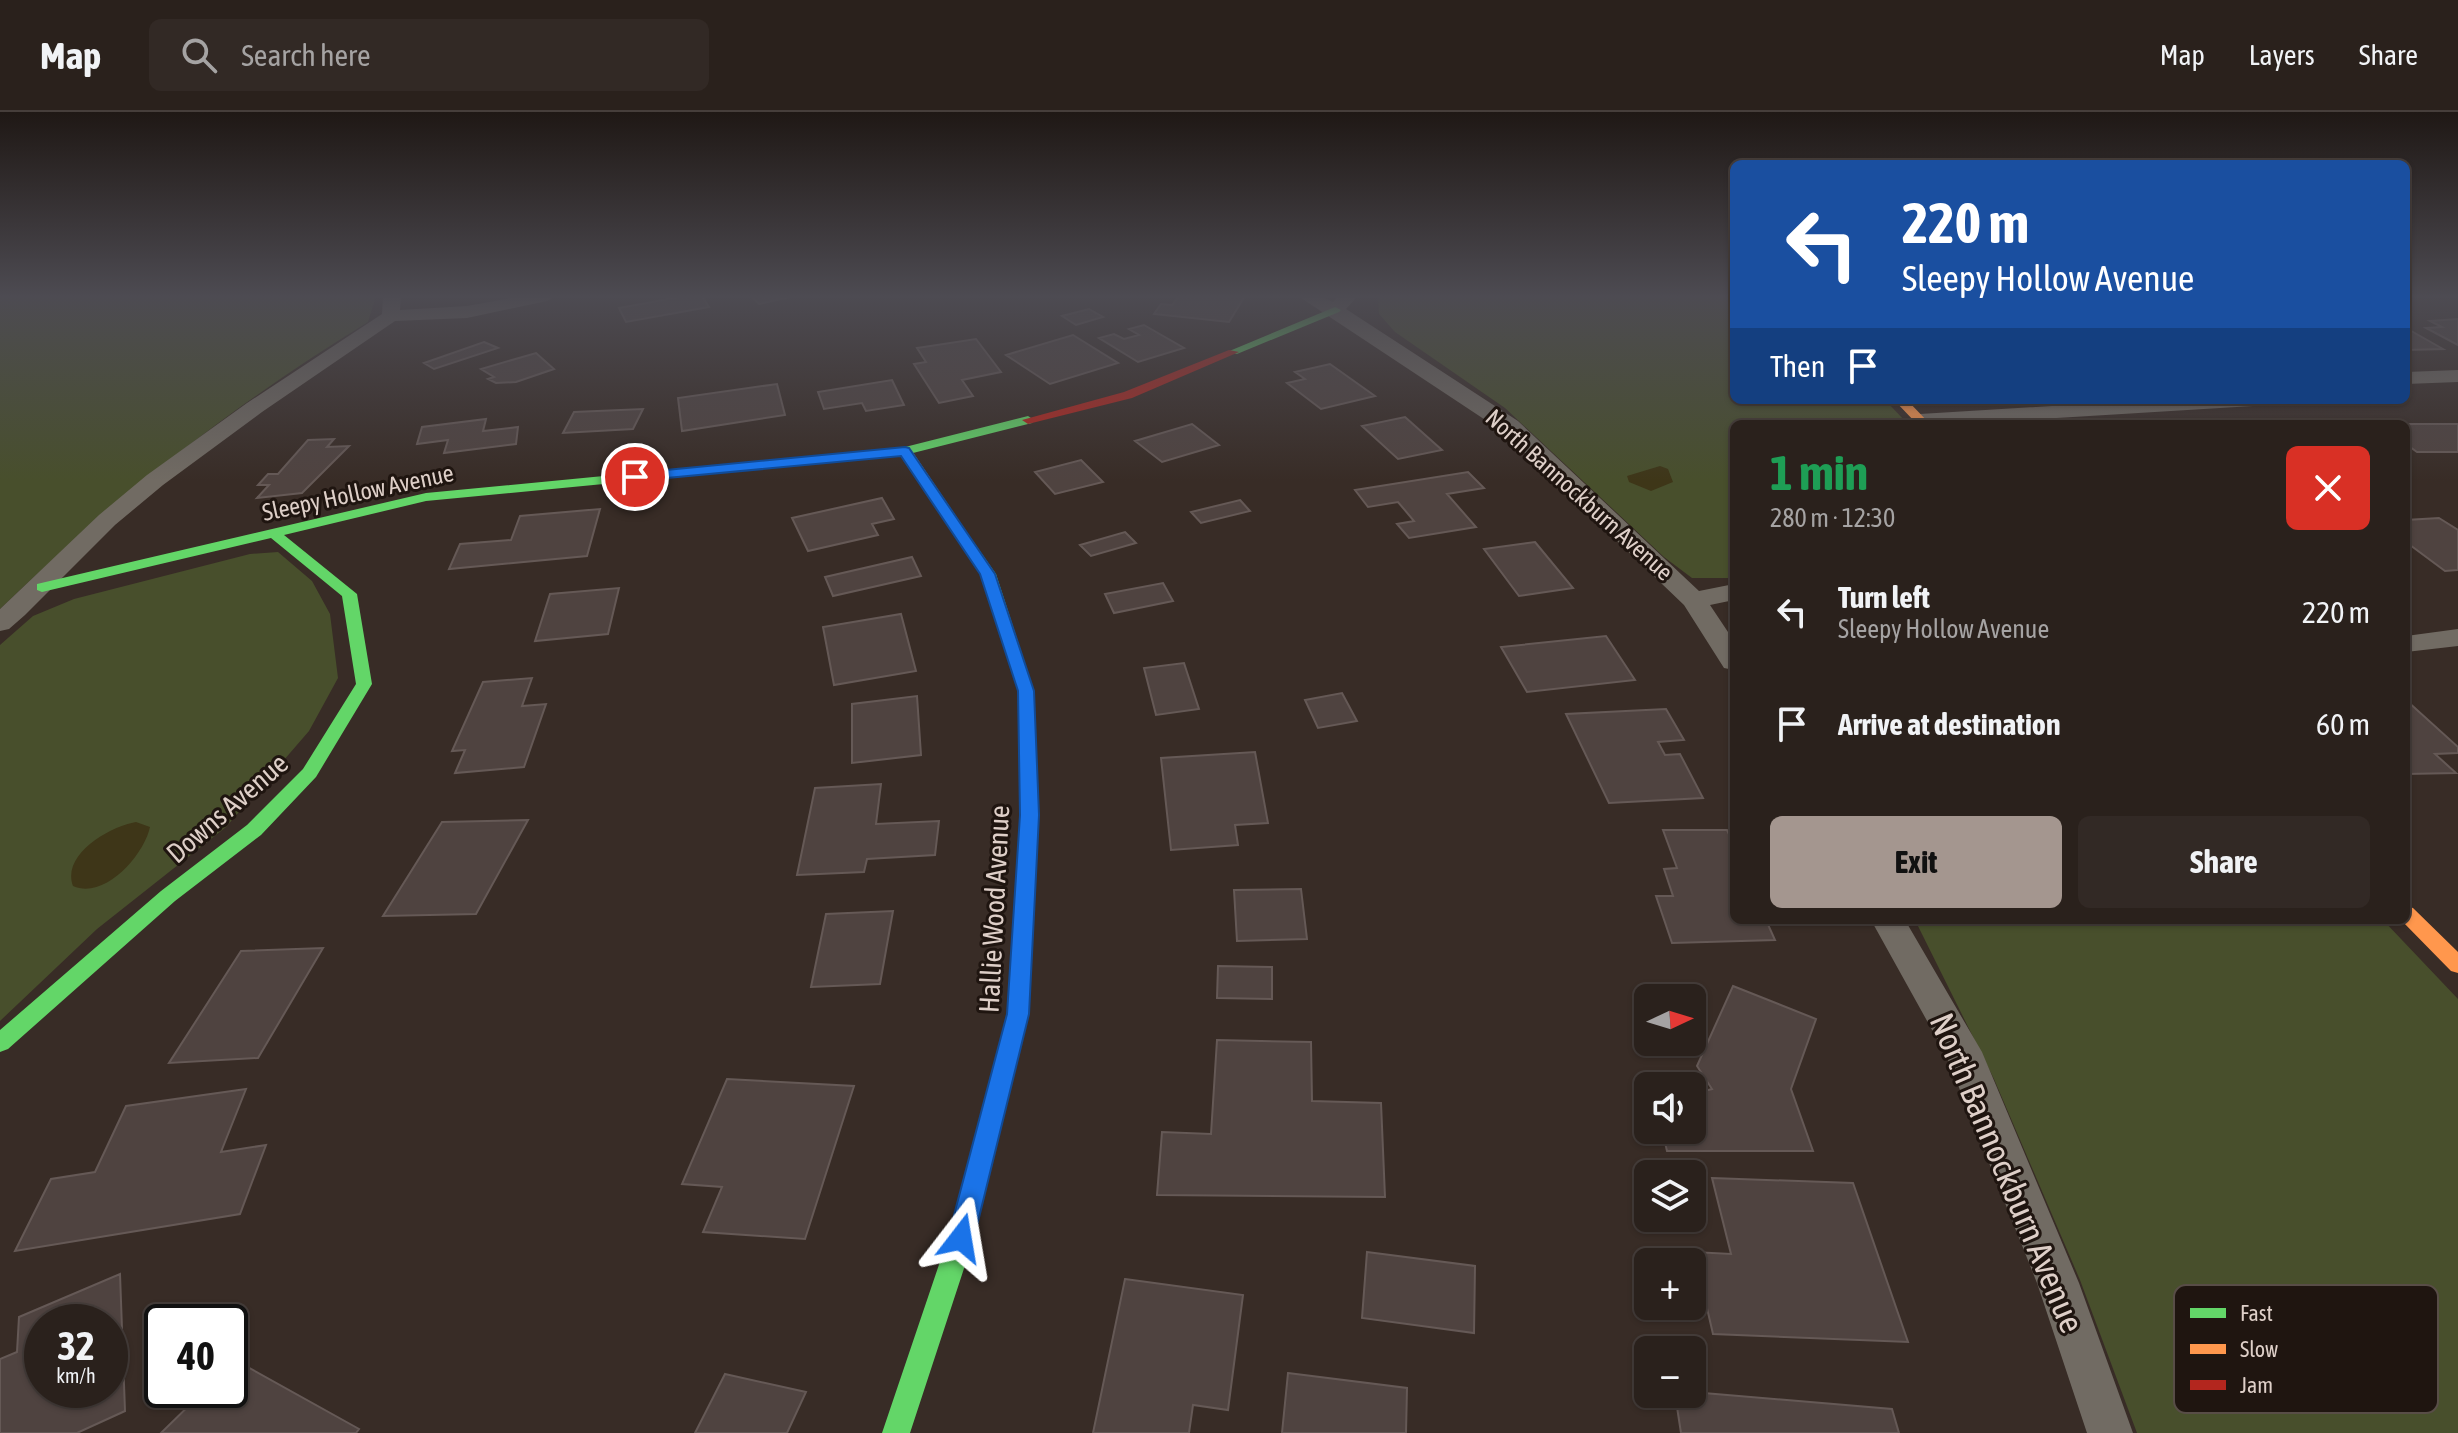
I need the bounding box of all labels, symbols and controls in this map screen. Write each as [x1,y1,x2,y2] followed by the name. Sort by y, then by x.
[149,19,709,91] search box
[177,33,221,77] icon: search
[40,34,101,77] text: Map
[241,38,371,72] text: Search here
[2160,39,2205,71] text: Map
[2249,39,2315,71] text: Layers
[2359,39,2418,71] text: Share
[1902,191,2029,255] text: 220 m
[1770,192,1874,296] icon: left
[1902,257,2194,299] text: Sleepy Hollow Avenue
[1841,344,1885,388] icon: arrive
[1770,349,1825,383] text: Then
[1480,404,1678,586] street label: North Bannockburn Avenue
[601,443,669,511] pin
[1770,445,1868,500] text: 1 min
[2286,446,2370,530] button: close
[613,455,657,499] icon: arrive
[260,459,456,526] street label: Sleepy Hollow Avenue
[1770,503,1895,533] text: 280 m · 12:30
[1838,580,1930,614] text: Turn left
[1770,590,1814,634] icon: left
[2302,595,2370,629] text: 220 m
[1838,614,2049,644] text: Sleepy Hollow Avenue
[1770,702,1814,746] icon: arrive
[1838,707,2060,741] text: Arrive at destination
[2316,707,2370,741] text: 60 m
[160,747,294,869] street label: Downs Avenue
[973,805,1015,1013] street label: Hallie Wood Avenue
[1770,816,2062,908] button: Exit
[2078,816,2370,908] button: Share
[1634,984,1706,1056] north arrow
[1634,984,1706,1408] map controls
[1923,1007,2092,1338] street label: North Bannockburn Avenue
[1634,1072,1706,1144] button: sound
[1634,1160,1706,1232] button: layers
[919,1196,1003,1280] position arrow
[1634,1248,1706,1320] button: +
[2174,1285,2438,1413] legend
[2240,1300,2273,1326] text: Fast
[144,1304,248,1408] speed limit sign: 40
[57,1323,95,1368] text: 32
[1634,1336,1706,1408] button: −
[2240,1336,2278,1362] text: Slow
[56,1364,96,1387] text: km/h
[2240,1372,2273,1398] text: Jam

